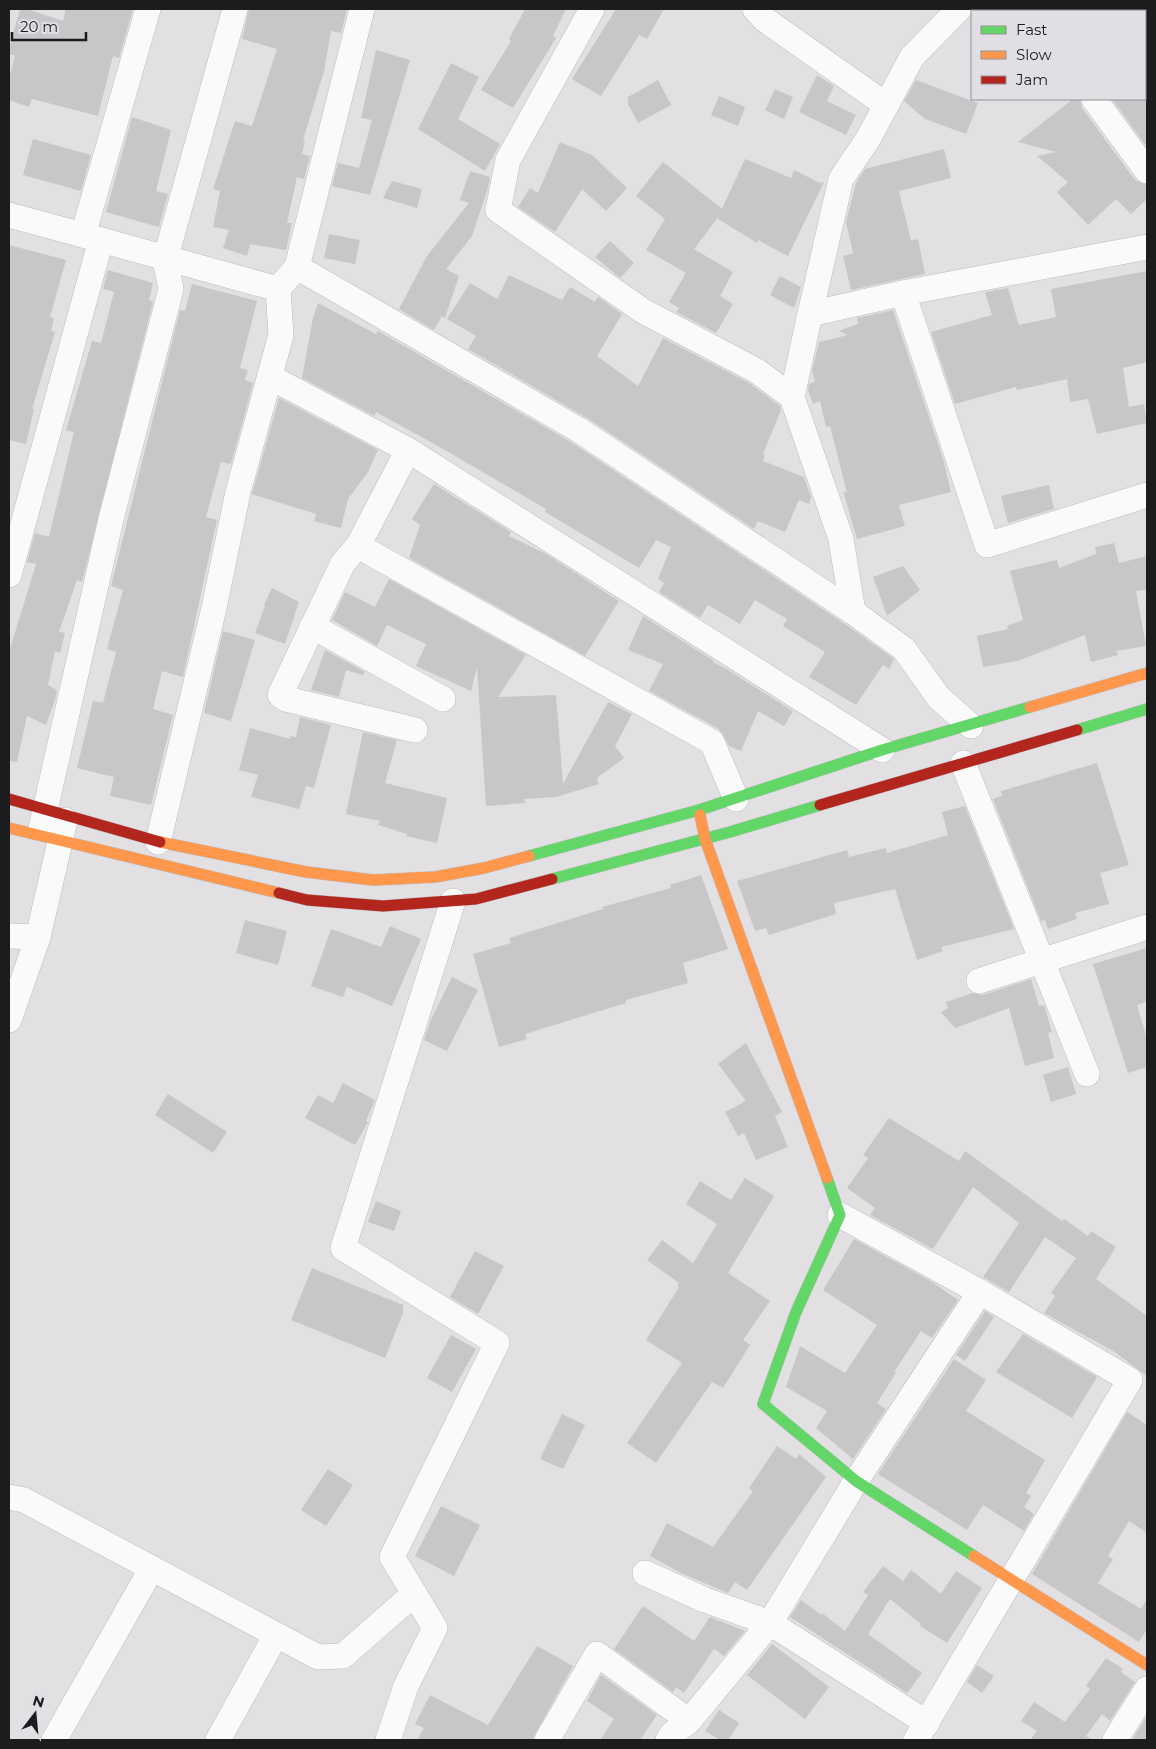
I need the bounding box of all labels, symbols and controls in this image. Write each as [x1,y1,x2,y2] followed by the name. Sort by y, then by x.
[12,10,86,42] scale bar
[971,10,1146,100] legend
[20,17,58,36] text: 20 m
[1016,20,1047,39] text: Fast
[1016,45,1052,64] text: Slow
[1015,70,1048,89] text: Jam
[10,1689,60,1739] north arrow
[31,1691,47,1712] text: N

